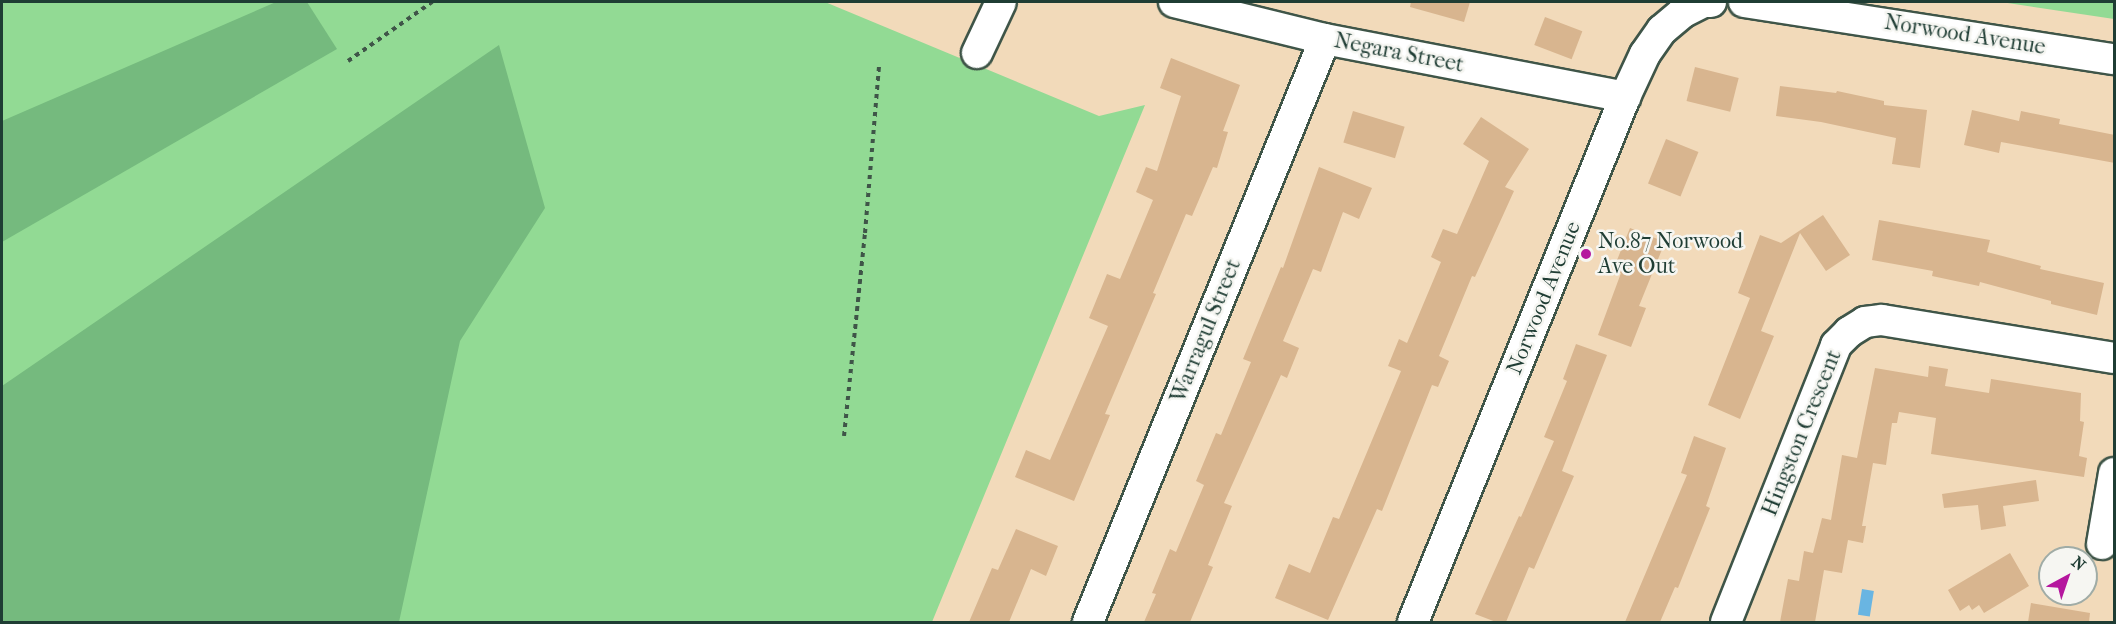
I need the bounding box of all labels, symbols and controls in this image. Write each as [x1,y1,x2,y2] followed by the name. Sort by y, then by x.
[1883,9,2047,61] street label: Norwood Avenue
[1332,28,1466,78] street label: Negara Street
[1501,218,1587,378] street label: Norwood Avenue
[1598,228,1743,280] place label: No.87 Norwood Ave Out
[1579,247,1593,261] marker: No.87 Norwood Ave Out
[1165,255,1247,407] street label: Warragul Street
[1757,346,1847,520] street label: Hingston Crescent
[2038,546,2098,606] north arrow
[2068,552,2089,575] text: N

